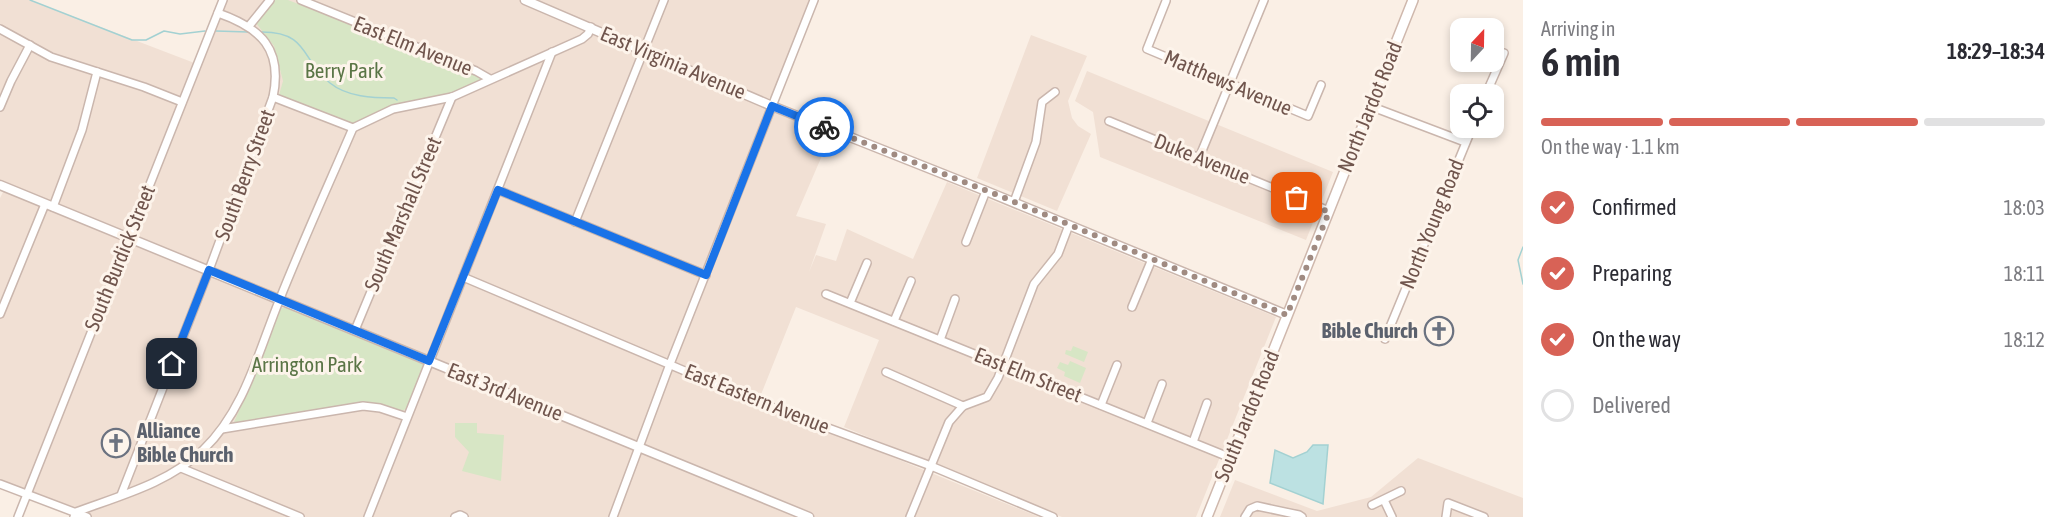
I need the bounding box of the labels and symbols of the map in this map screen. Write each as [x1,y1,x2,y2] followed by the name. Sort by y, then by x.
[351,10,476,80] street label: East Elm Avenue
[1450,18,1504,72] north arrow
[597,21,750,103] street label: East Virginia Avenue
[1332,38,1406,176] street label: North Jardot Road
[1161,44,1296,120] street label: Matthews Avenue
[305,58,383,82] park label: Berry Park
[794,97,854,157] courier
[209,106,279,243] street label: South Berry Street
[1151,128,1254,188] street label: Duke Avenue
[359,133,445,294] street label: South Marshall Street
[1394,155,1468,292] street label: North Young Road
[1271,172,1322,223] pin
[79,181,159,334] street label: South Burdick Street
[1423,315,1455,347] church icon: Bible Church
[1322,318,1418,342] place label: Bible Church
[146,338,197,389] pin
[971,342,1086,406] street label: East Elm Street
[1209,346,1283,485] street label: South Jardot Road
[252,352,362,376] park label: Arrington Park
[444,357,566,425] street label: East 3rd Avenue
[682,358,833,438] street label: East Eastern Avenue
[136,418,233,466] place label: Alliance Bible Church
[100,427,132,459] church icon: Alliance Bible Church

